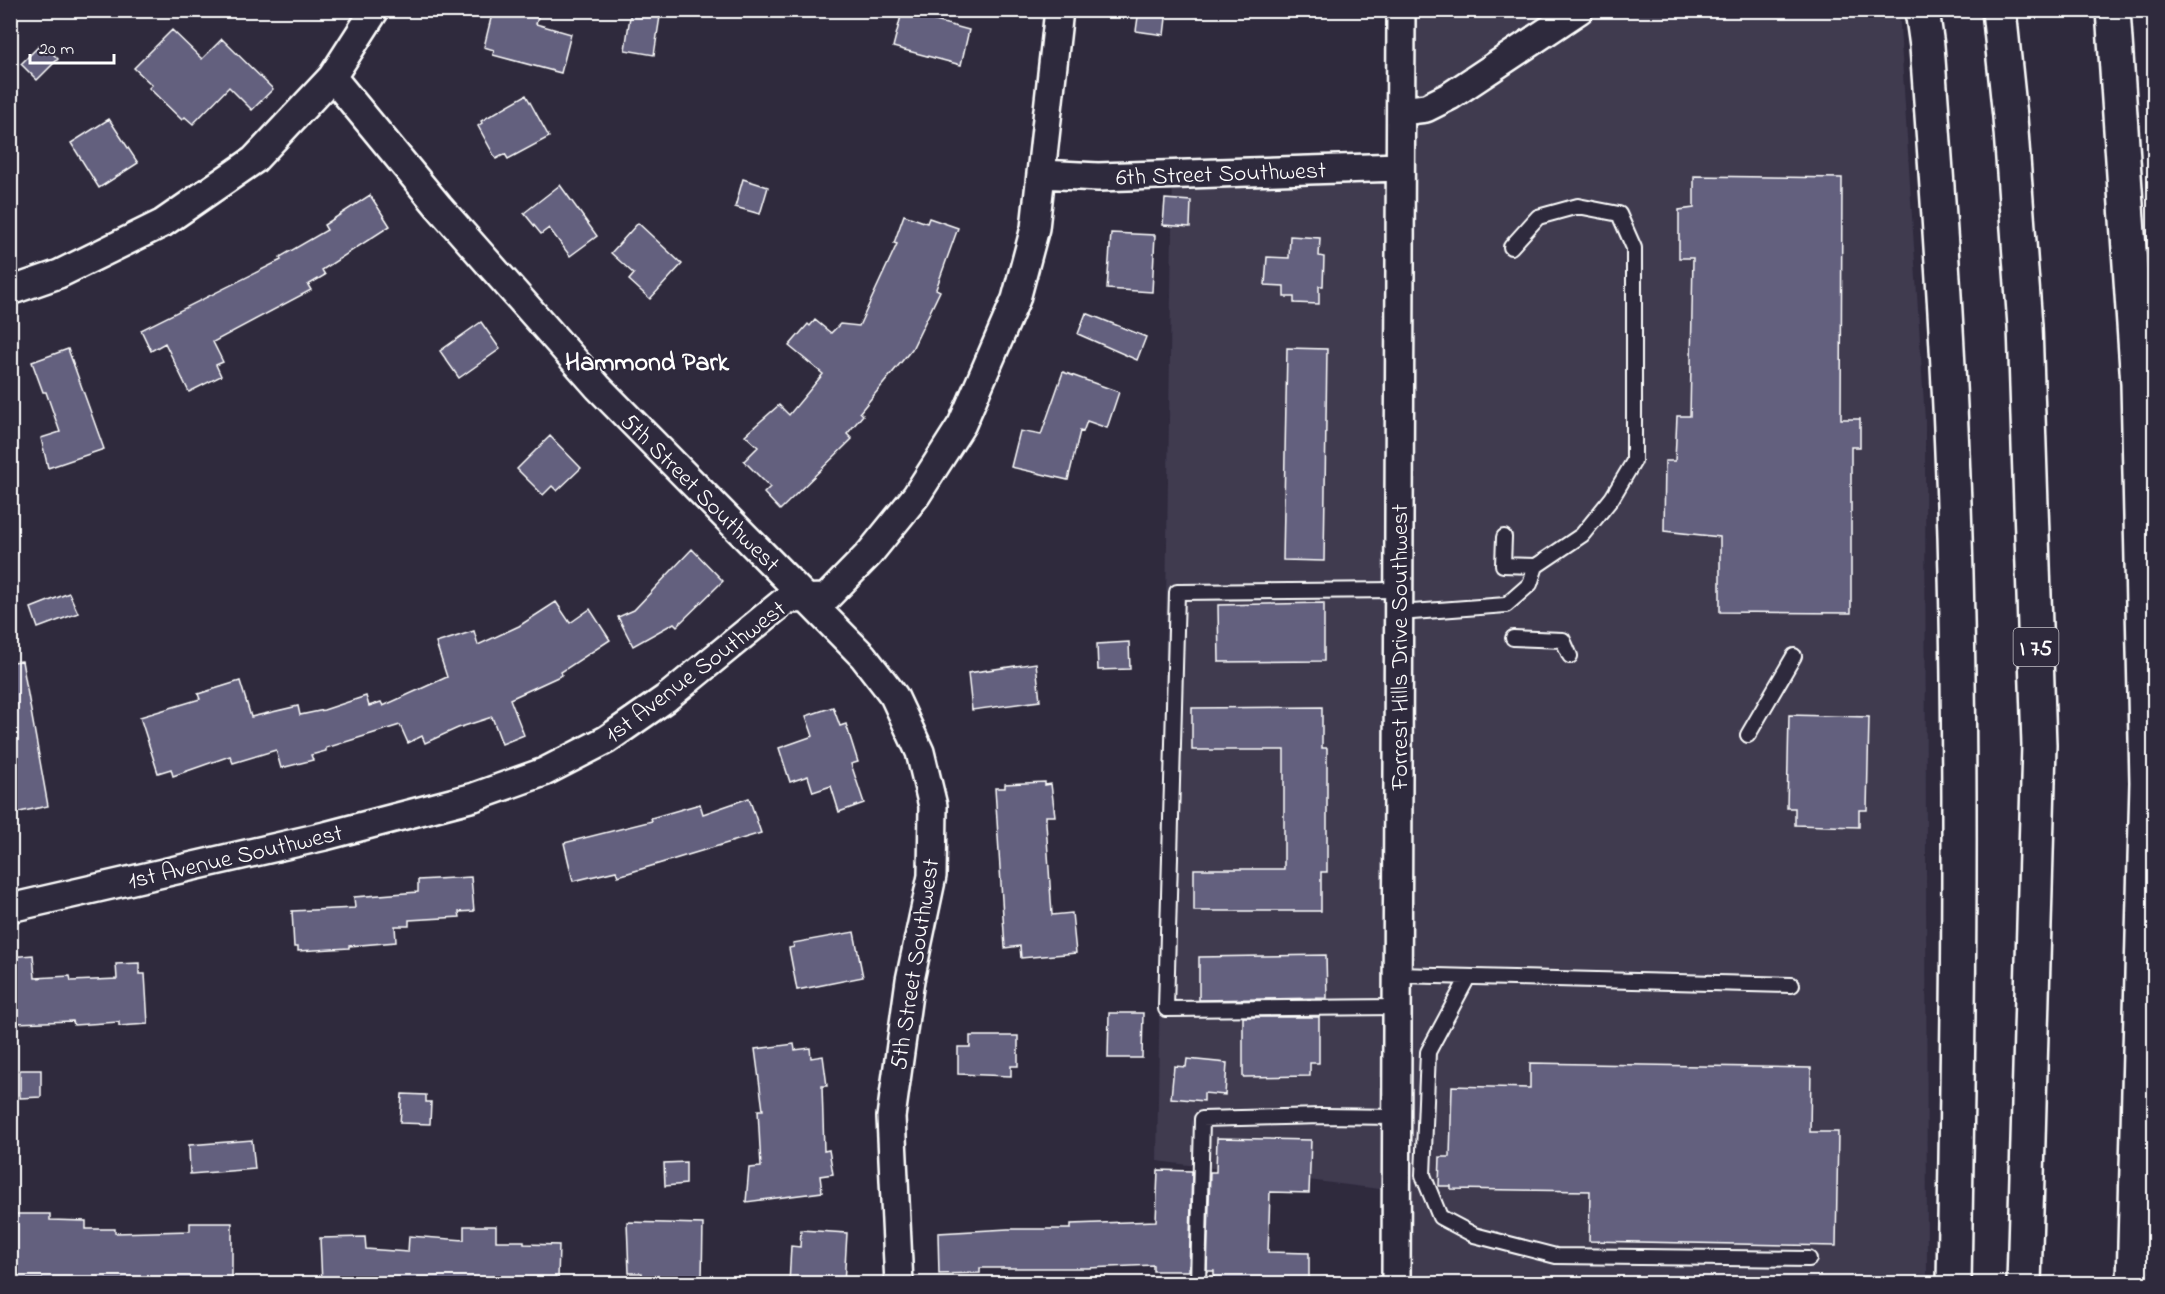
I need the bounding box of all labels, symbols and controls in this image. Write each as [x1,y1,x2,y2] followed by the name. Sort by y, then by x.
[30,27,114,65] scale bar
[39,37,74,63] text: 20 m
[1115,154,1327,197] street label: 6th Street Southwest
[565,345,730,383] district label: Hammond Park
[611,406,787,582] street label: 5th Street Southwest
[1384,504,1419,791] street label: Forrest Hills Drive Southwest
[598,593,795,753] street label: 1st Avenue Southwest
[2014,628,2058,666] road number: I 75
[125,817,346,900] street label: 1st Avenue Southwest
[882,856,950,1073] street label: 5th Street Southwest

